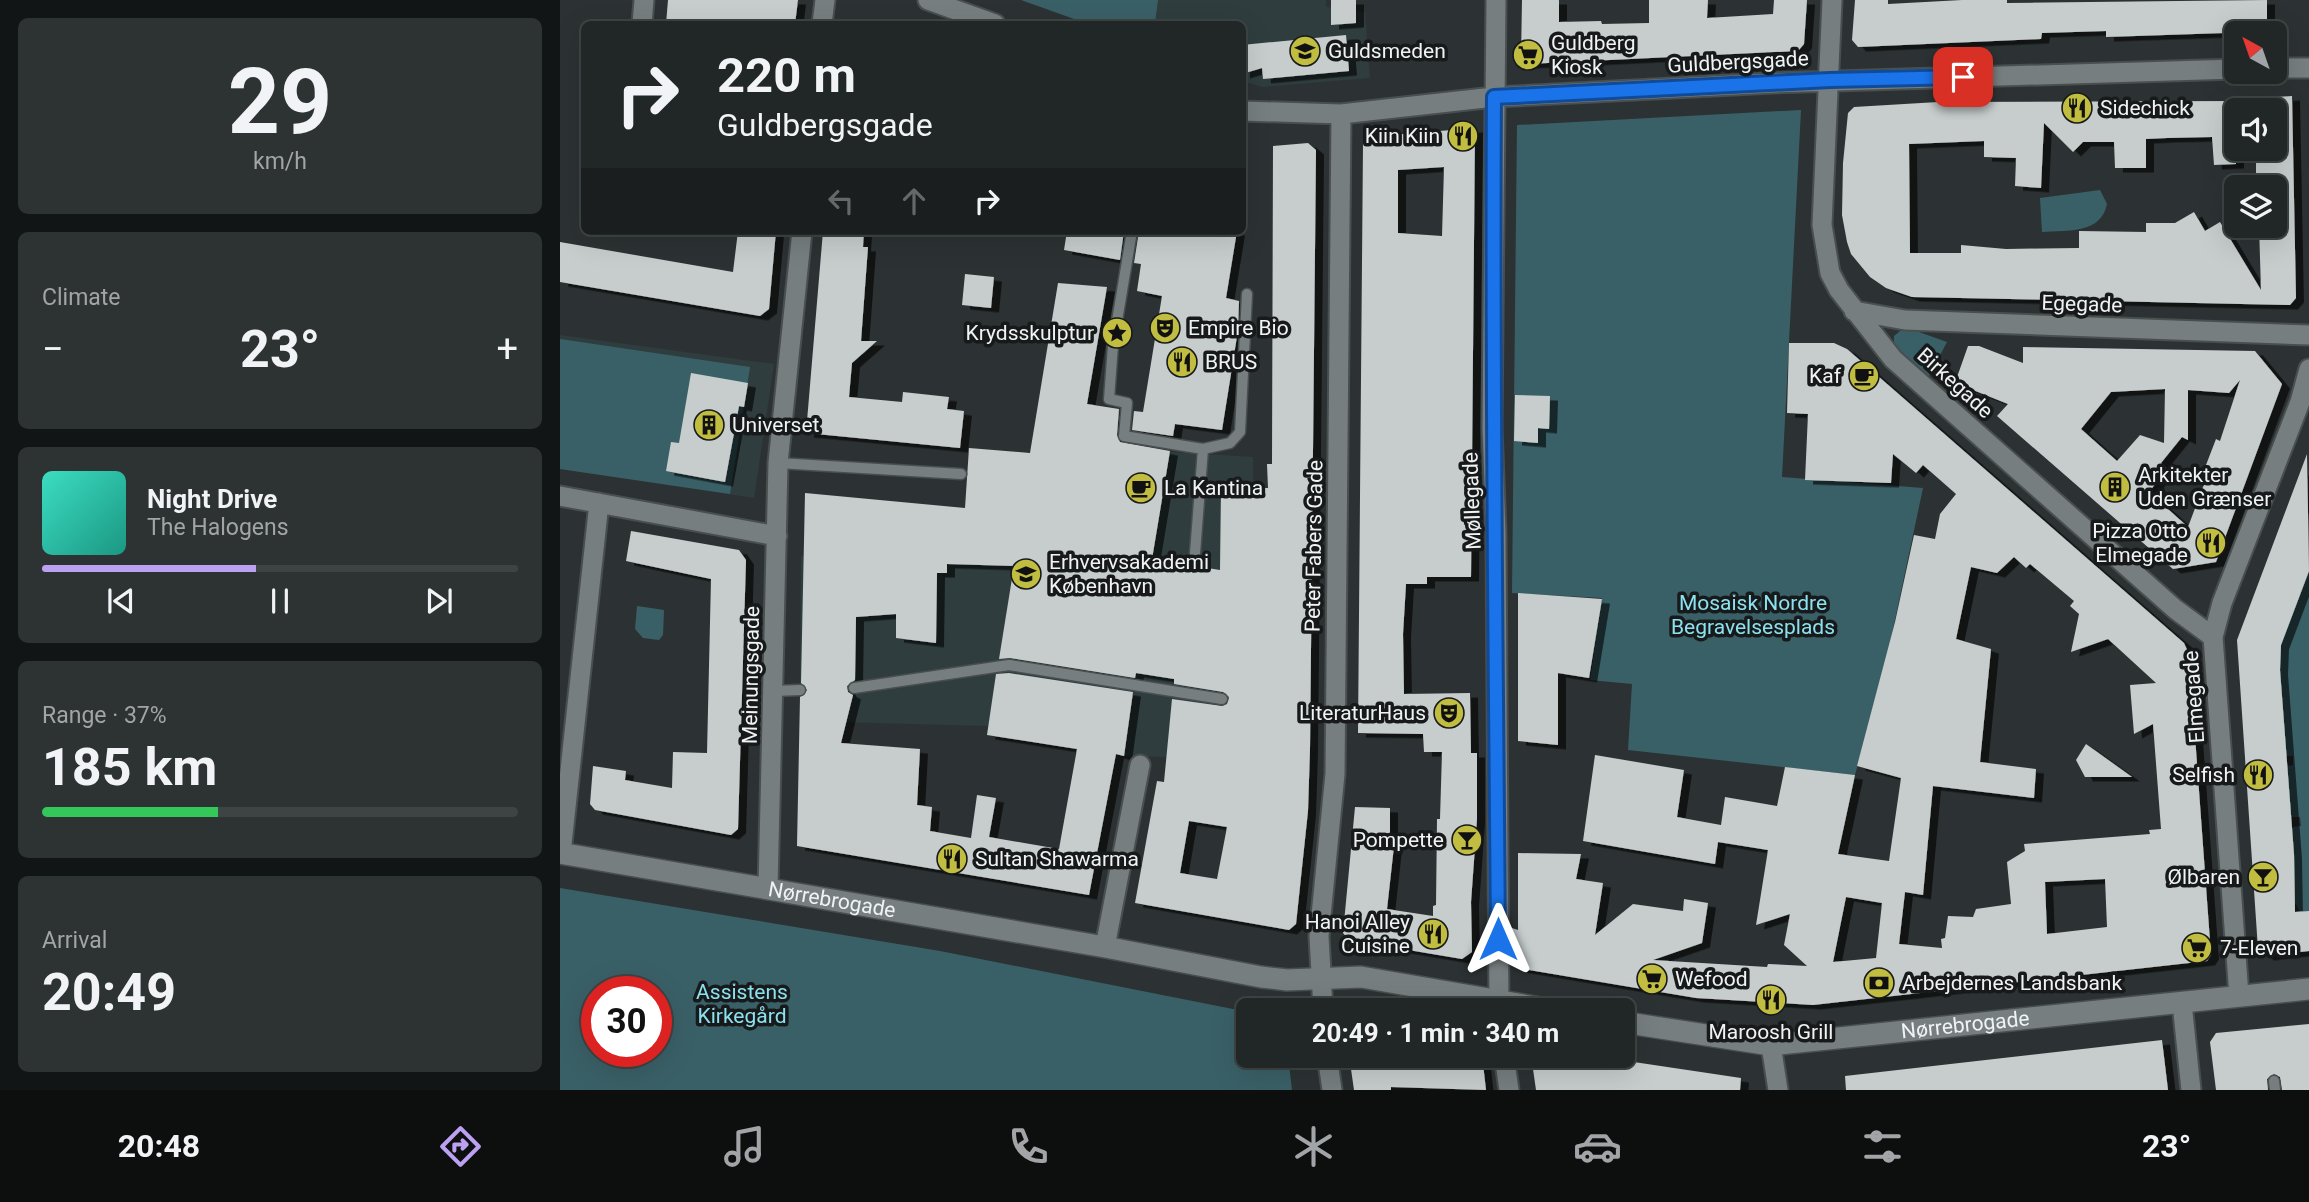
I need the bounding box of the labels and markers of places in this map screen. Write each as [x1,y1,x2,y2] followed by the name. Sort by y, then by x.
[1551,31,1635,79] place label: Guldberg Kiosk
[1288,34,1322,68] school or university icon: Guldsmeden
[1511,38,1545,72] supermarket icon: Guldberg Kiosk
[1328,39,1446,63] place label: Guldsmeden
[1933,47,1993,107] pin
[2060,91,2094,125] restaurant icon: Sidechick
[2100,96,2190,120] place label: Sidechick
[1446,119,1480,153] restaurant icon: Kiin Kiin
[1365,124,1440,148] place label: Kiin Kiin
[1148,311,1182,345] theatre icon: Empire Bio
[1100,316,1134,350] place icon: Krydsskulptur
[1188,316,1289,340] place label: Empire Bio
[966,321,1094,345] place label: Krydsskulptur
[1165,345,1199,379] restaurant icon: BRUS
[1205,350,1257,374] place label: BRUS
[1847,359,1881,393] cafe icon: Kaf
[1809,364,1842,388] place label: Kaf
[692,408,726,442] building icon: Universet
[732,413,820,437] place label: Universet
[2138,463,2271,511] place label: Arkitekter Uden Grænser
[2098,470,2132,504] building icon: Arkitekter Uden Grænser
[1124,471,1158,505] cafe icon: La Kantina
[1164,476,1263,500] place label: La Kantina
[2092,519,2188,567] place label: Pizza Otto Elmegade
[2194,526,2228,560] restaurant icon: Pizza Otto Elmegade
[1049,550,1209,598] place label: Erhvervsakademi København
[1009,557,1043,591] school or university icon: Erhvervsakademi København
[1432,696,1466,730] theatre icon: LiteraturHaus
[1299,701,1426,725] place label: LiteraturHaus
[2241,758,2275,792] restaurant icon: Selfish
[2172,763,2235,787] place label: Selfish
[1450,823,1484,857] bar icon: Pompette
[1353,828,1444,852] place label: Pompette
[935,842,969,876] restaurant icon: Sultan Shawarma
[975,847,1139,871] place label: Sultan Shawarma
[2246,860,2280,894] bar icon: Ølbaren
[2168,865,2240,889] place label: Ølbaren
[1305,910,1410,958] place label: Hanoi Alley Cuisine
[1416,917,1450,951] restaurant icon: Hanoi Alley Cuisine
[2180,931,2214,965] supermarket icon: 7-Eleven
[2220,936,2298,960] place label: 7-Eleven
[1635,962,1669,996] supermarket icon: Wefood
[1862,966,1896,1000] bank icon: Arbejdernes Landsbank
[1675,967,1748,991] place label: Wefood
[1902,971,2122,995] place label: Arbejdernes Landsbank
[1754,983,1788,1017] restaurant icon: Maroosh Grill
[1709,1020,1833,1044] place label: Maroosh Grill

